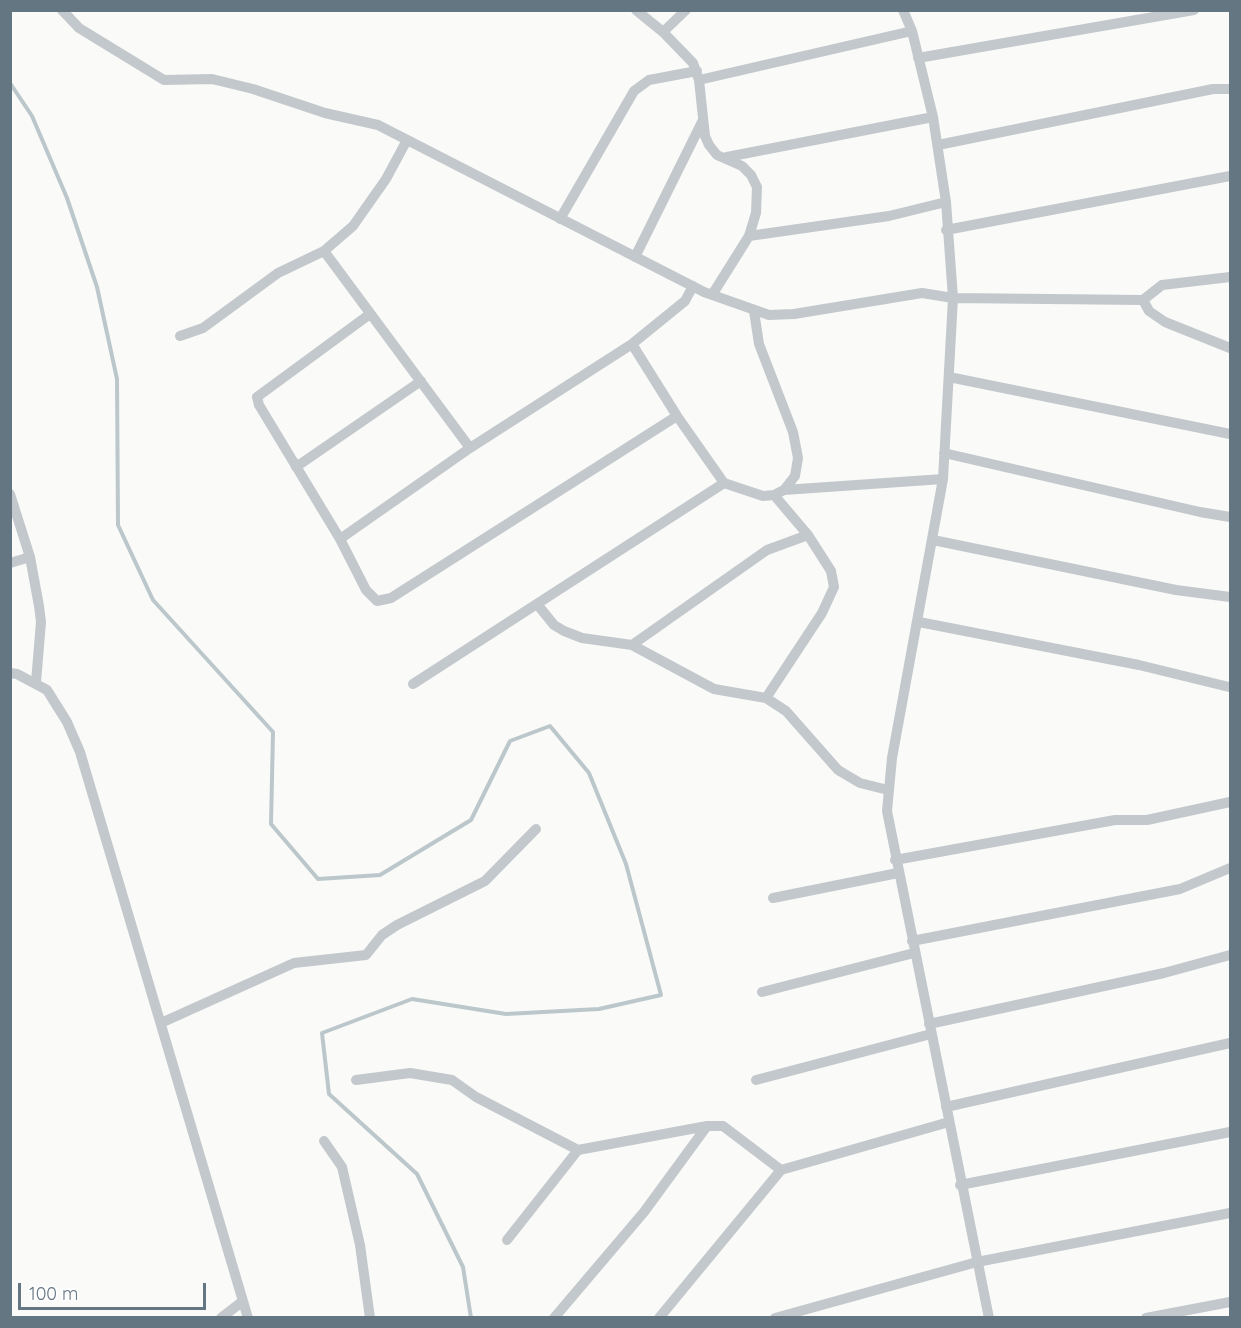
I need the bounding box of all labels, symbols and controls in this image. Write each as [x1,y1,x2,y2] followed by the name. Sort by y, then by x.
[21,1271,208,1309] scale bar
[29,1282,78,1305] text: 100 m

